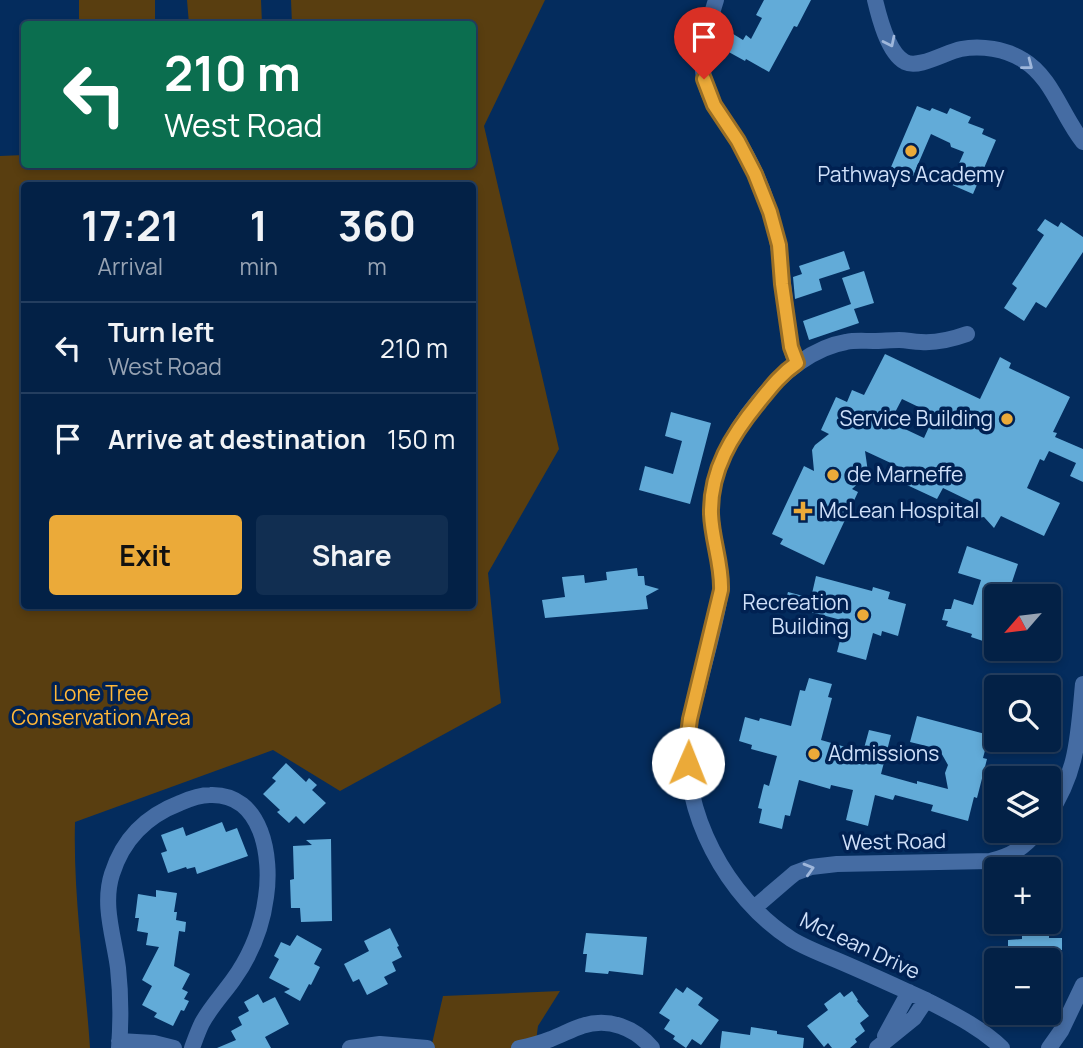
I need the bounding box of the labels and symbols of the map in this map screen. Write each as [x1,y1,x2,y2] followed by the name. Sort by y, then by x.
[674,7,734,79] pin
[882,35,896,47] one-way arrow
[1020,56,1033,69] one-way arrow
[903,143,919,159] marker: Pathways Academy
[818,160,1004,188] place label: Pathways Academy
[839,404,993,432] place label: Service Building
[999,411,1015,427] marker: Service Building
[847,460,963,488] place label: de Marneffe
[825,467,841,483] marker: de Marneffe
[819,496,979,524] place label: McLean Hospital
[793,501,813,521] marker: McLean Hospital
[984,584,1060,662] north arrow
[743,588,849,640] place label: Recreation Building
[855,607,871,623] marker: Recreation Building
[11,679,191,731] park label: Lone Tree Conservation Area
[651,726,725,800] position arrow
[828,739,939,767] place label: Admissions
[806,746,822,762] marker: Admissions
[842,826,946,856] street label: West Road
[803,863,815,877] one-way arrow
[796,905,925,985] street label: McLean Drive

